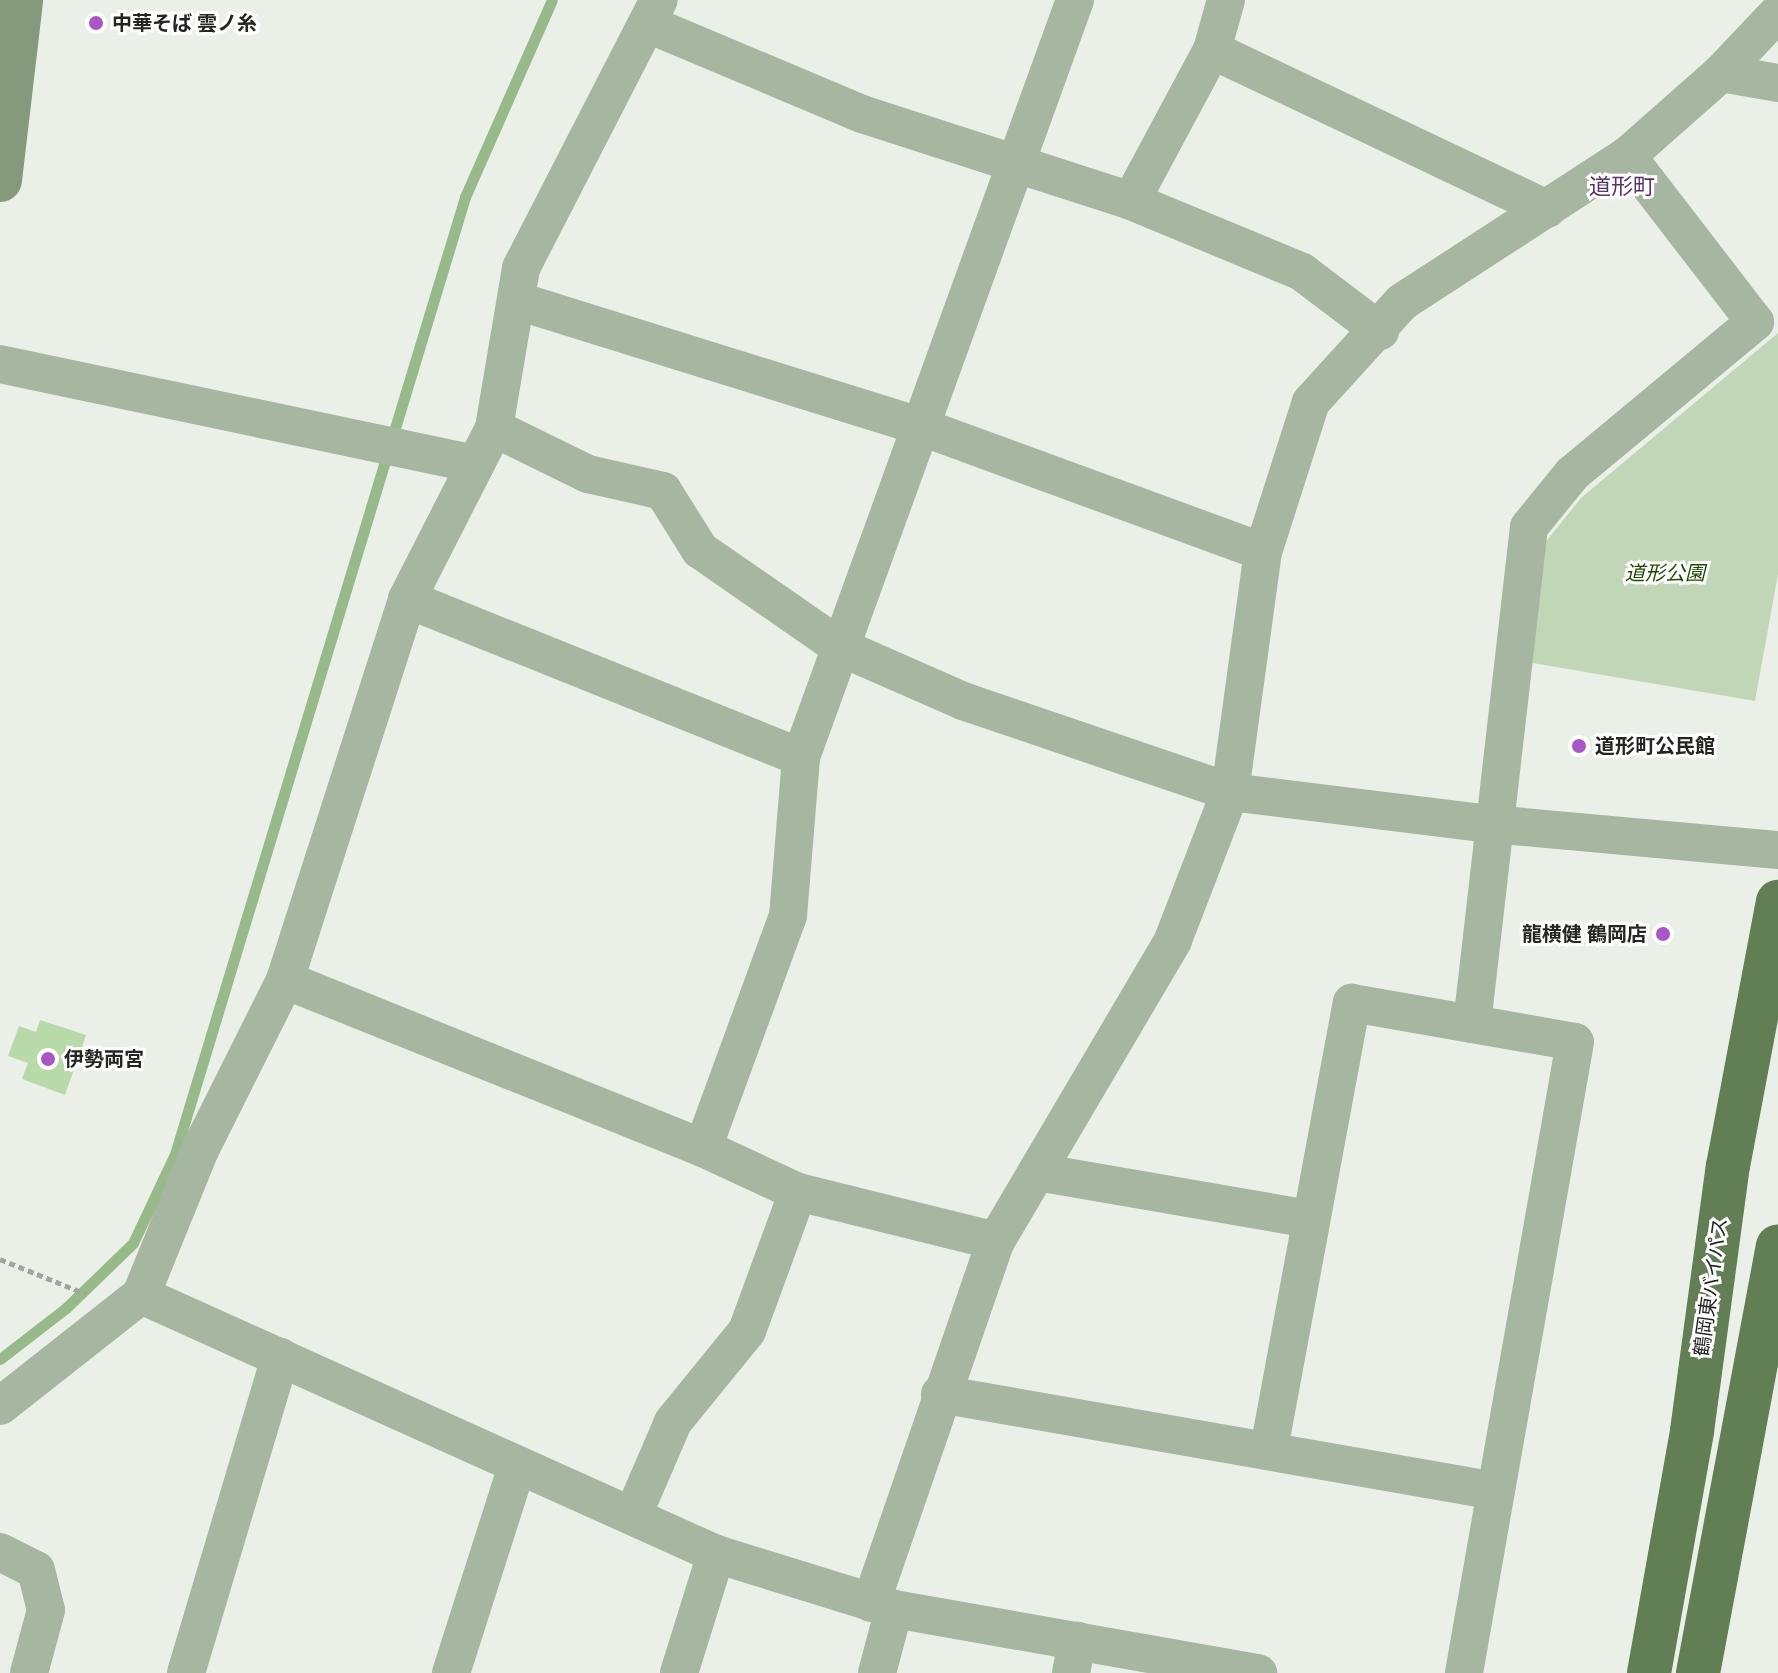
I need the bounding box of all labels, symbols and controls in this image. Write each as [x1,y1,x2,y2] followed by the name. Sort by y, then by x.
[112,11,257,35] place label: 中華そば 雲ノ糸
[87,14,105,32] marker: 中華そば 雲ノ糸
[1589,174,1655,200] district label: 道形町
[1625,561,1705,585] park label: 道形公園
[1595,734,1715,758] place label: 道形町公民館
[1570,737,1588,755] marker: 道形町公民館
[1522,922,1647,946] place label: 龍横健 鶴岡店
[1654,925,1672,943] marker: 龍横健 鶴岡店
[64,1047,144,1071] place label: 伊勢両宮
[39,1050,57,1068] marker: 伊勢両宮
[1689,1216,1733,1358] street label: 鶴岡東バイパス

